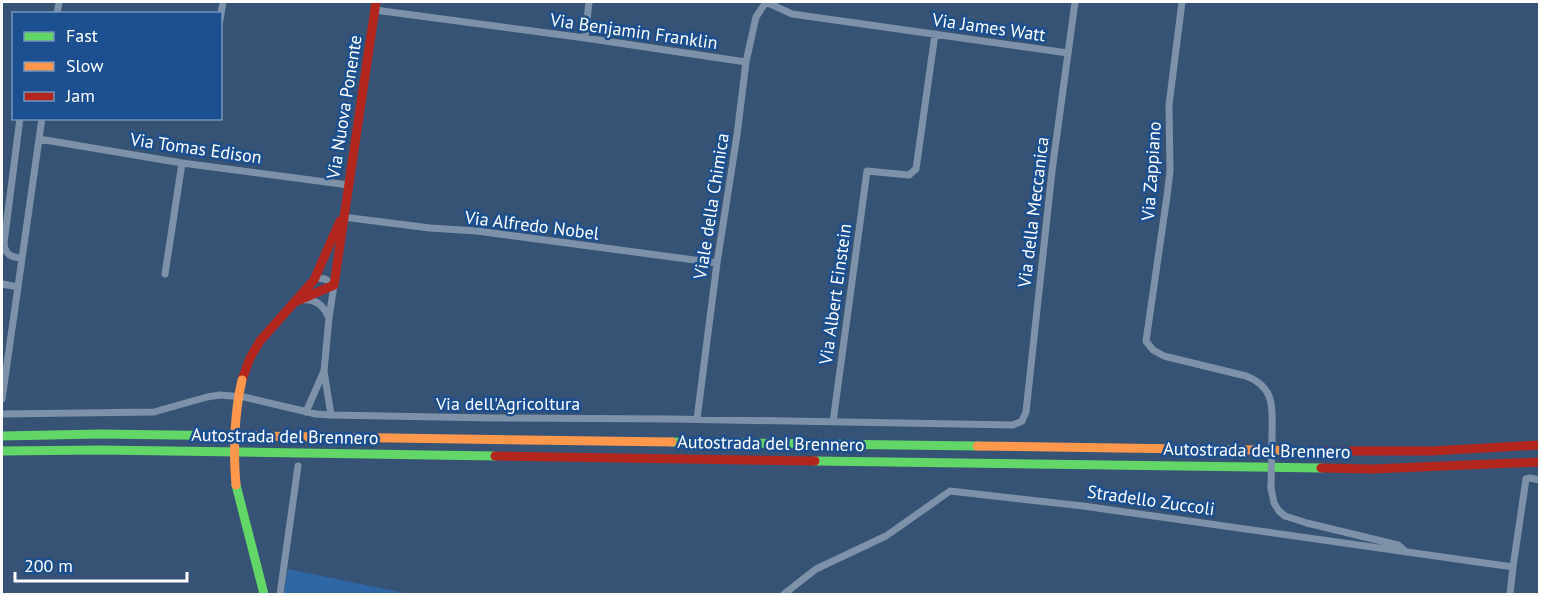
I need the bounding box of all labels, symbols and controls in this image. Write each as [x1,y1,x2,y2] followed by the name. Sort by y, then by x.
[548,8,719,54] street label: Via Benjamin Franklin
[930,8,1047,46] street label: Via James Watt
[12,12,222,120] legend
[66,24,98,47] text: Fast
[321,33,367,182] street label: Via Nuova Ponente
[66,54,104,77] text: Slow
[65,84,95,107] text: Jam
[1136,121,1166,222] street label: Via Zappiano
[128,127,263,169] street label: Via Tomas Edison
[688,131,734,282] street label: Viale della Chimica
[1012,135,1054,290] street label: Via della Meccanica
[463,205,601,245] street label: Via Alfredo Nobel
[814,222,856,367] street label: Via Albert Einstein
[435,392,580,415] street label: Via dell'Agricoltura
[191,423,379,449] street label: Autostrada del Brennero
[677,430,865,456] street label: Autostrada del Brennero
[1163,437,1351,463] street label: Autostrada del Brennero
[1086,480,1216,520] street label: Stradello Zuccoli
[15,545,188,583] scale bar
[24,554,73,577] text: 200 m

